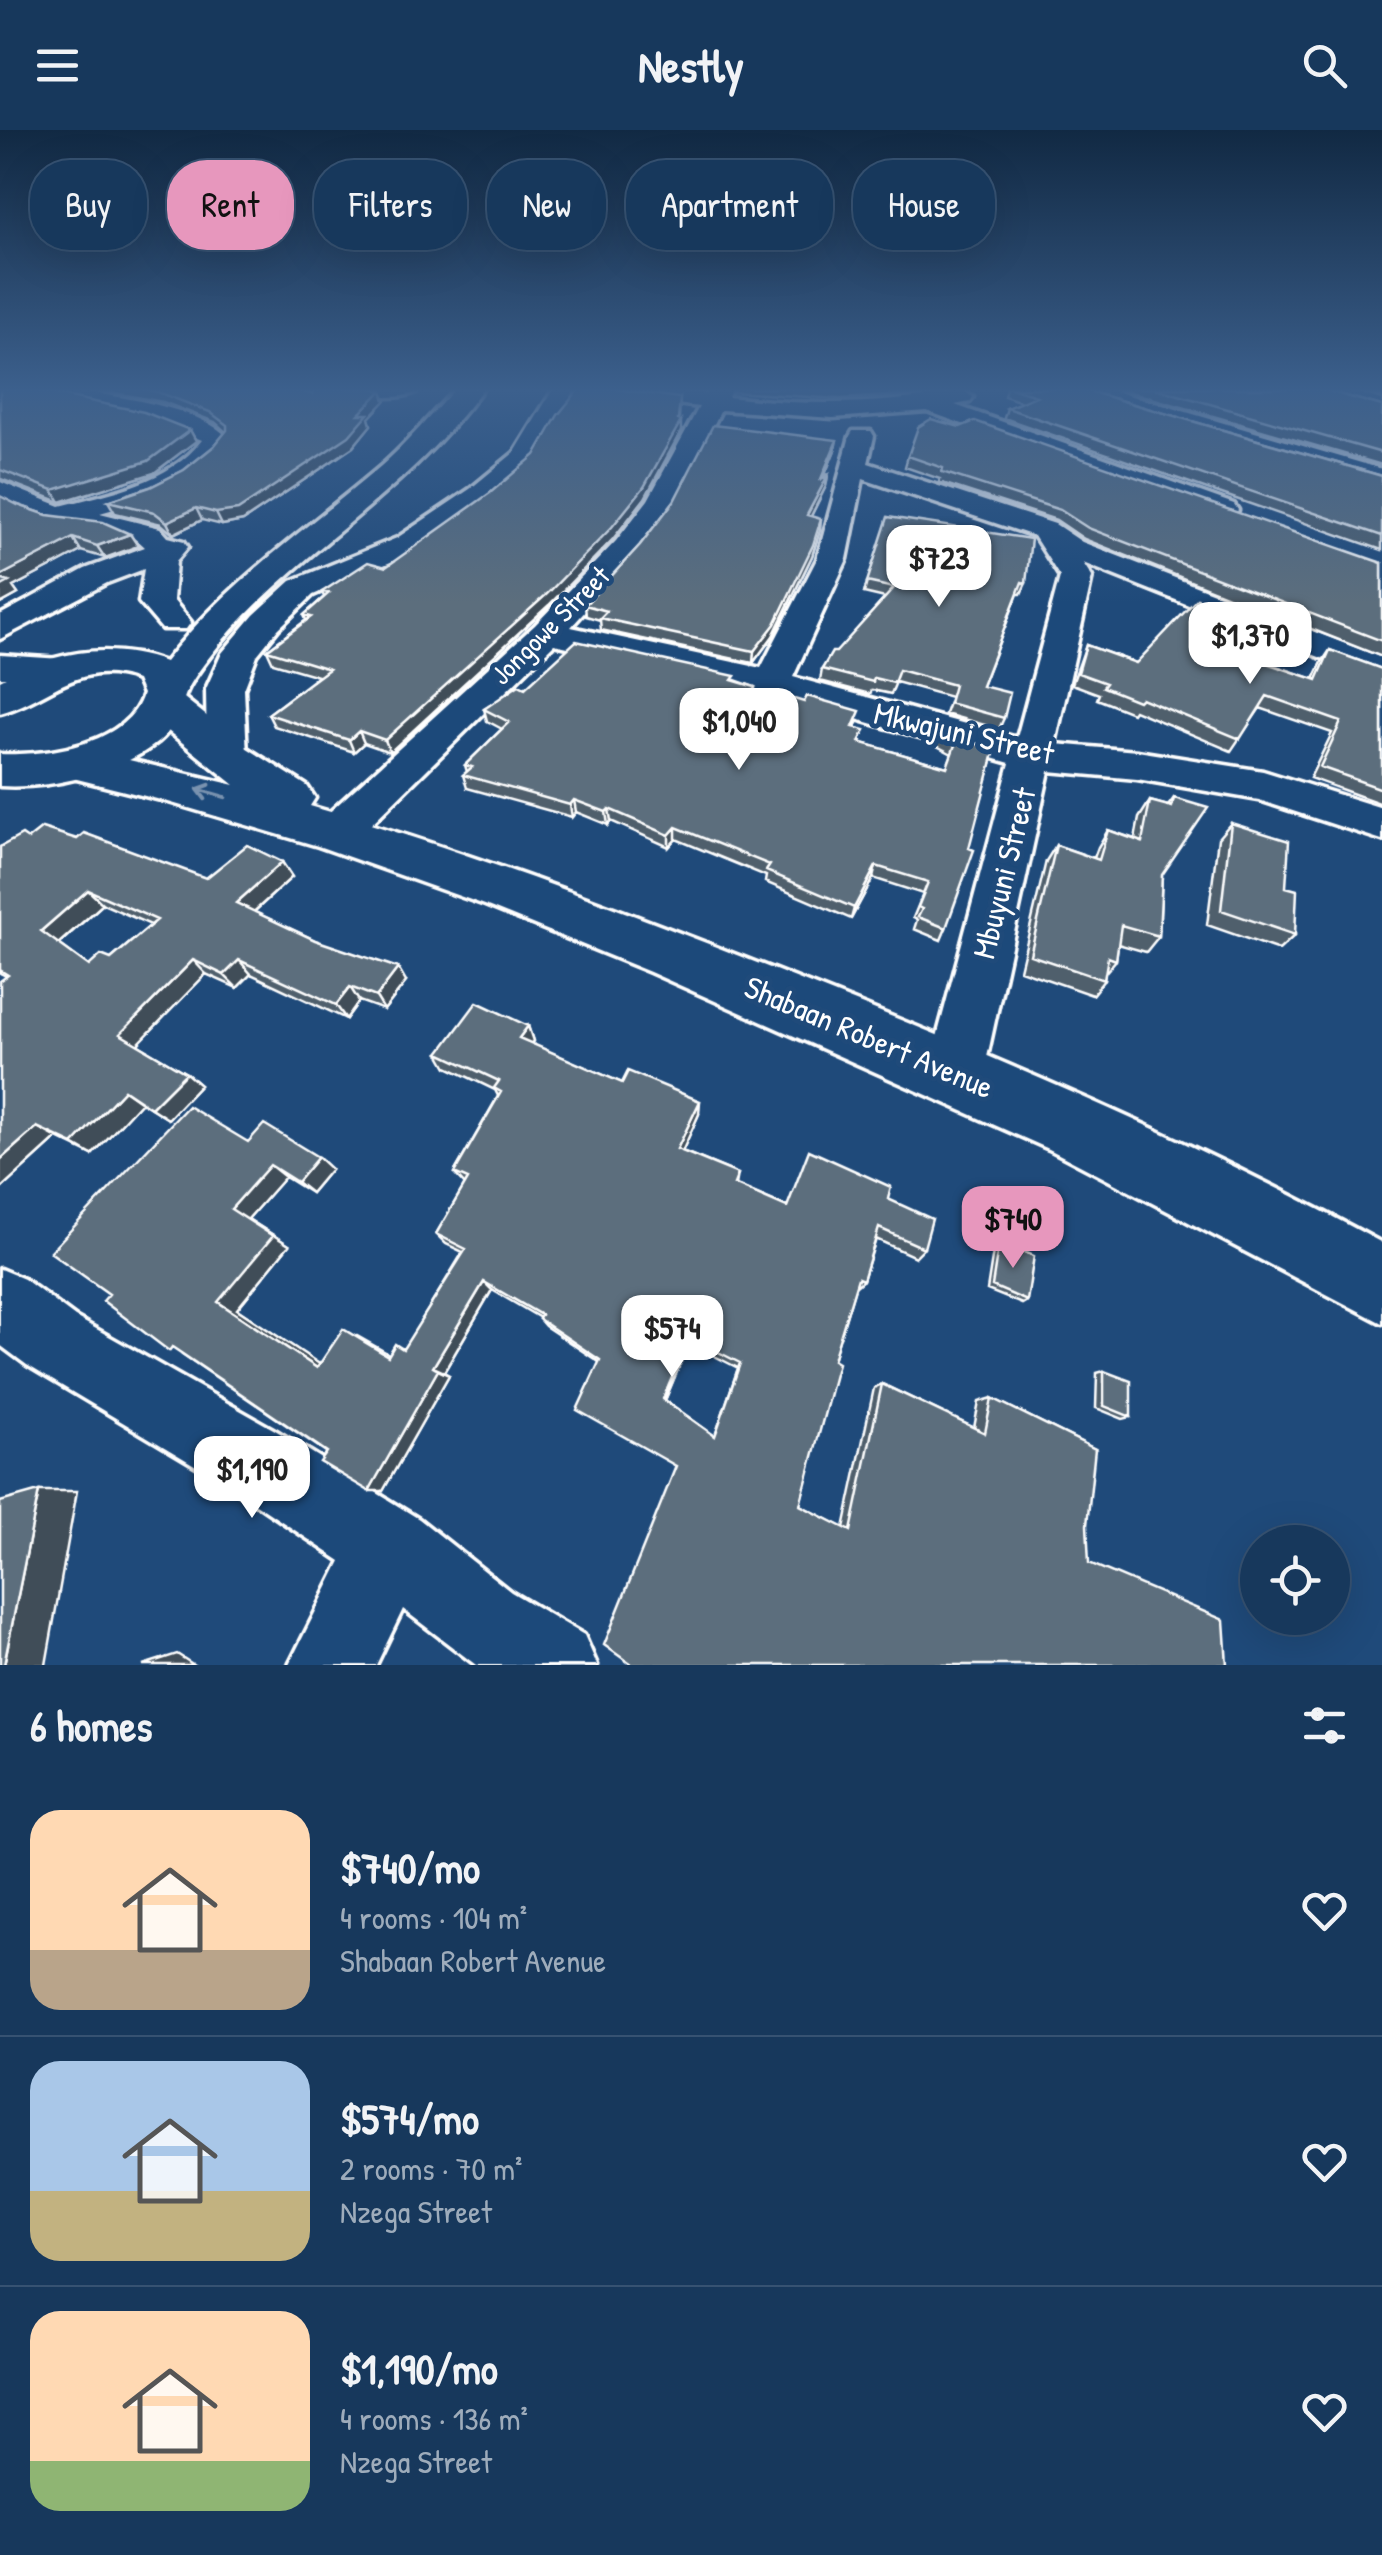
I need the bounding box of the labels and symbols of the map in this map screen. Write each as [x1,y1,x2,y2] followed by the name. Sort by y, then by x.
[880,525,998,610] pin: $723
[482,557,618,693] street label: Jongowe Street
[1169,602,1331,687] pin: $1,370
[658,688,820,773] pin: $1,040
[870,691,1059,774] street label: Mkwajuni Street
[962,782,1046,963] street label: Mbuyuni Street
[196,783,227,801] one-way arrow
[738,965,1000,1108] street label: Shabaan Robert Avenue
[954,1186,1072,1271] pin: $740
[613,1295,731,1380] pin: $574
[171,1436,333,1521] pin: $1,190

